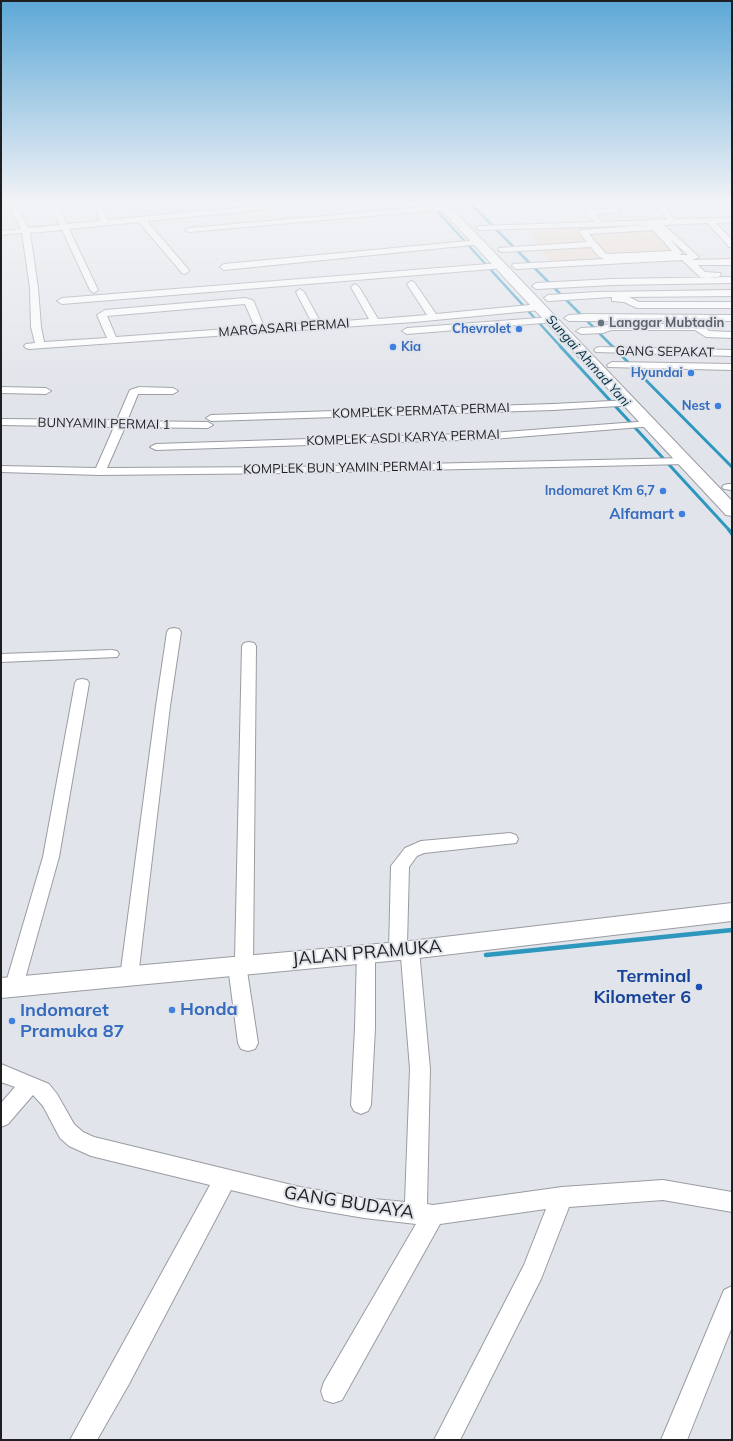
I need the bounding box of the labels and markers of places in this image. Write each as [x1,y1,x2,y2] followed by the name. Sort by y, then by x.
[609,315,724,331] place label: Langgar Mubtadin
[596,318,606,328] marker: Langgar Mubtadin
[452,321,511,337] place label: Chevrolet
[514,324,524,334] marker: Chevrolet
[401,339,421,355] place label: Kia
[388,342,398,352] marker: Kia
[631,365,683,381] place label: Hyundai
[686,368,696,378] marker: Hyundai
[682,398,710,414] place label: Nest
[713,401,723,411] marker: Nest
[545,483,655,499] place label: Indomaret Km 6,7
[658,486,668,496] marker: Indomaret Km 6,7
[609,505,674,523] place label: Alfamart
[677,509,687,519] marker: Alfamart
[594,966,691,1008] place label: Terminal Kilometer 6
[694,982,704,992] marker: Terminal Kilometer 6
[180,999,238,1021] place label: Honda
[20,1000,124,1042] place label: Indomaret Pramuka 87
[167,1005,177,1015] marker: Honda
[7,1016,17,1026] marker: Indomaret Pramuka 87

